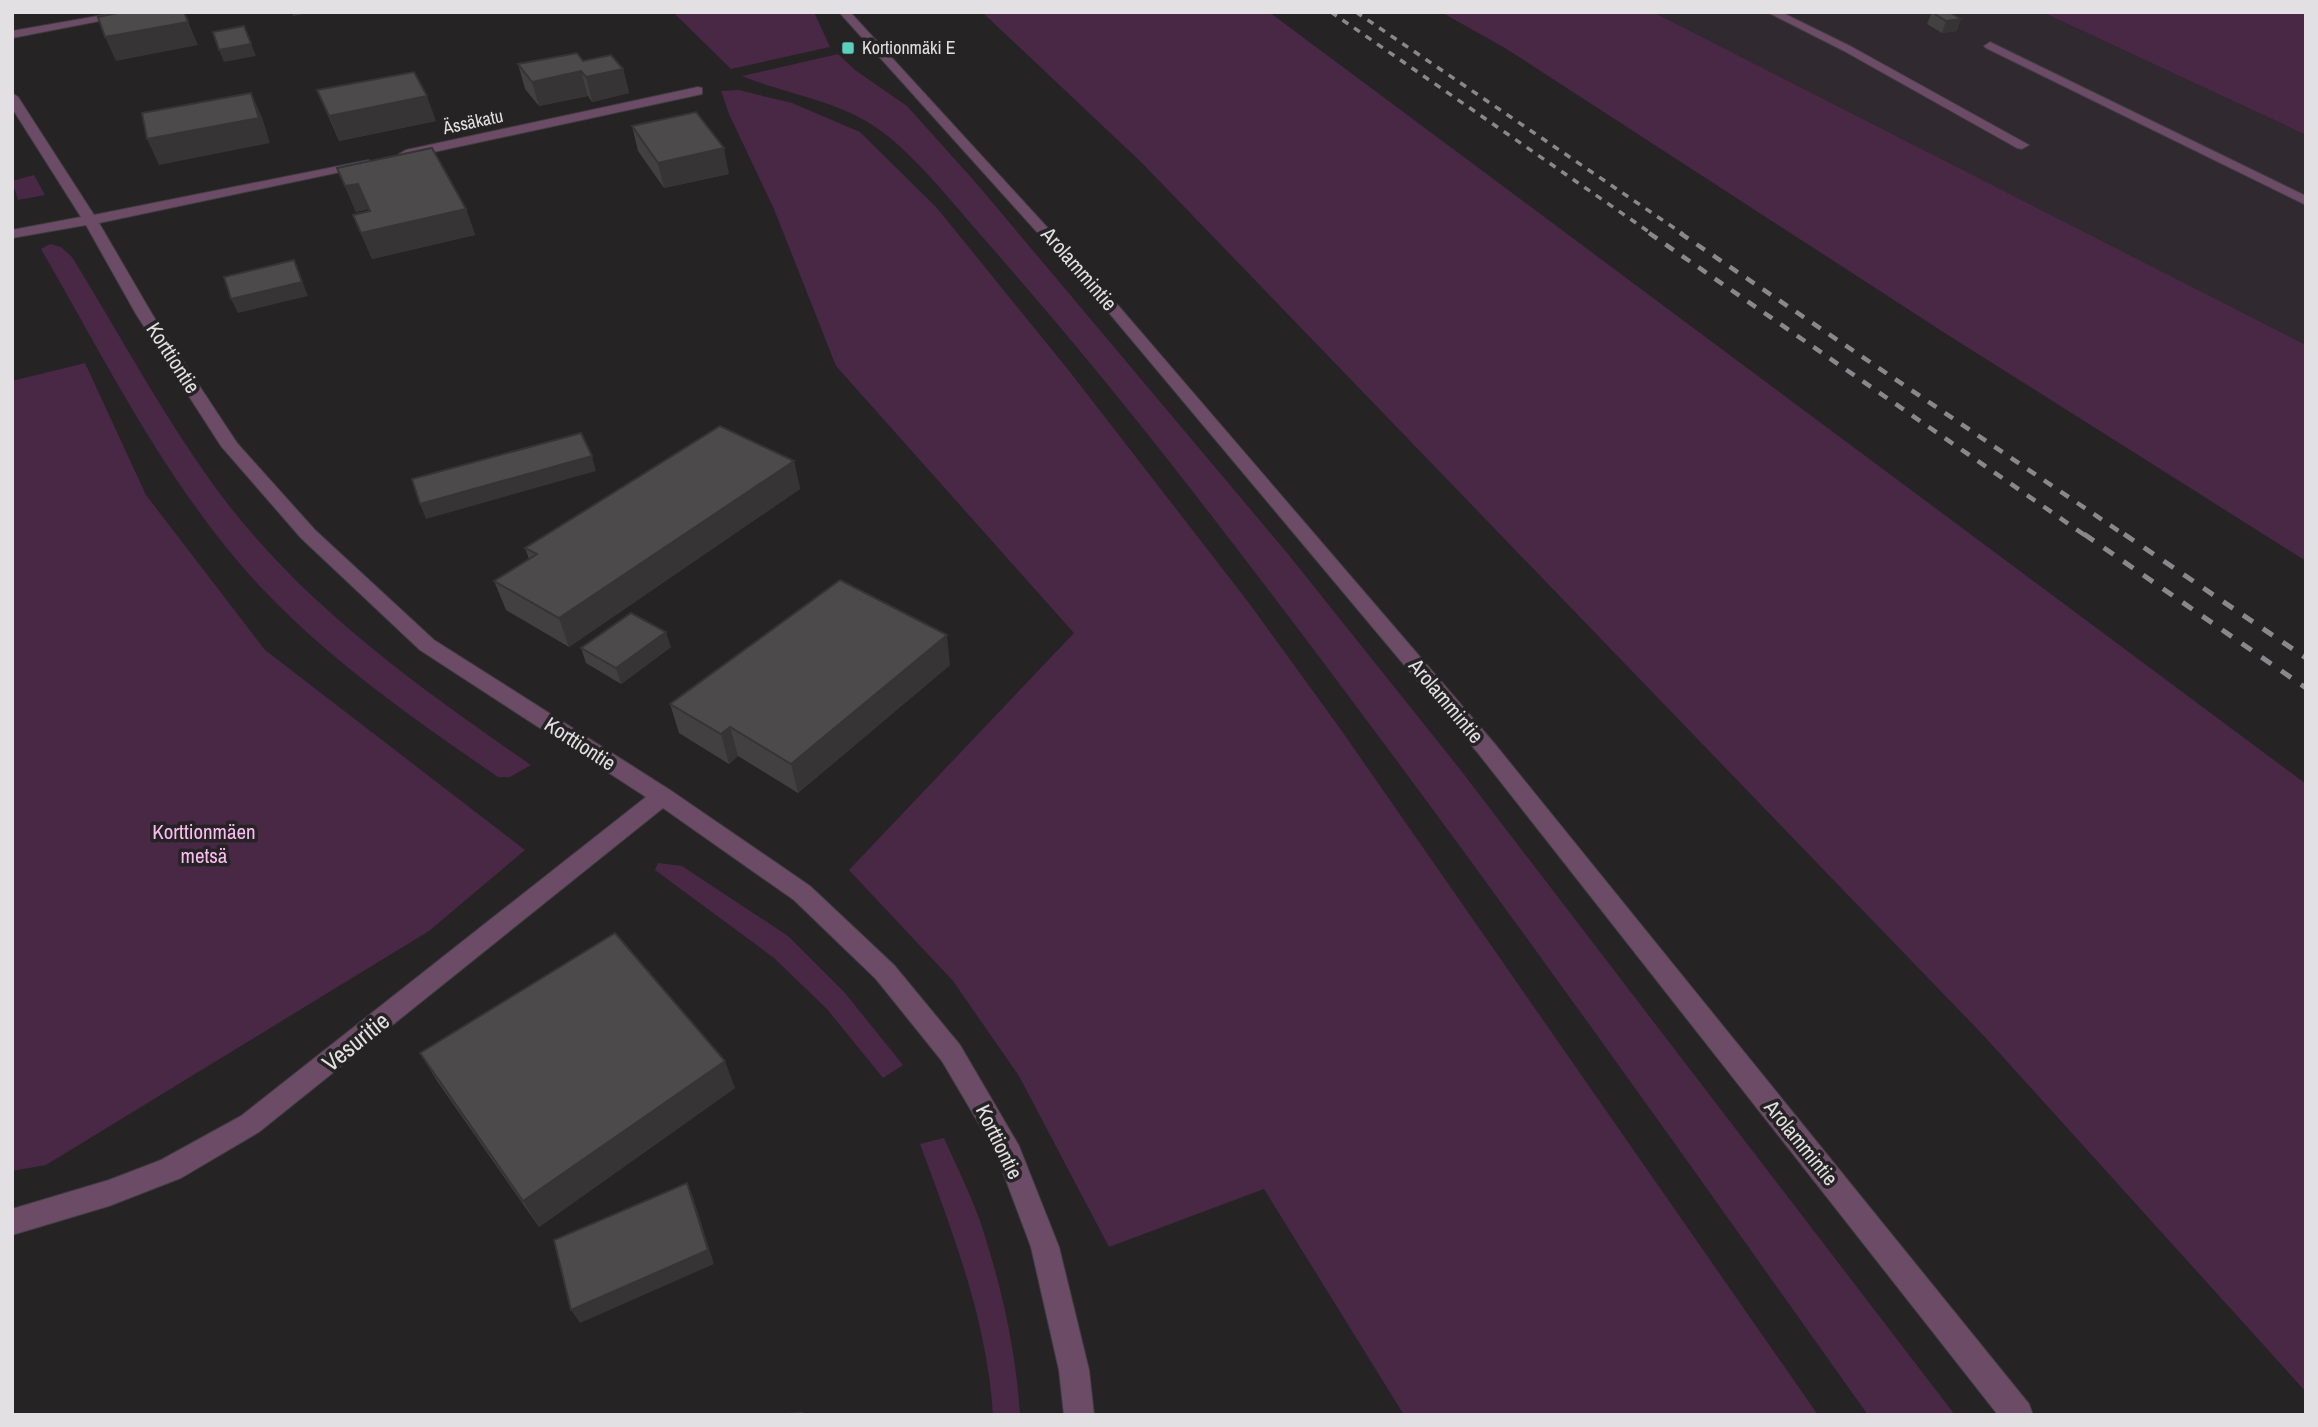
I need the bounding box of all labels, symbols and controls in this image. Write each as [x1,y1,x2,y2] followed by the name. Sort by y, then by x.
[862,35,956,60] place label: Kortionmäki E
[840,40,856,56] marker: Kortionmäki E
[440,103,505,140] street label: Ässäkatu
[1034,220,1124,317] street label: Arolammintie
[140,317,207,399] street label: Korttiontie
[1402,651,1490,749] street label: Arolammintie
[539,710,621,777] street label: Korttiontie
[152,817,256,870] park label: Korttionmäen metsä
[315,1004,396,1078] street label: Vesuritie
[1757,1093,1845,1192] street label: Arolammintie
[969,1100,1030,1184] street label: Korttiontie

